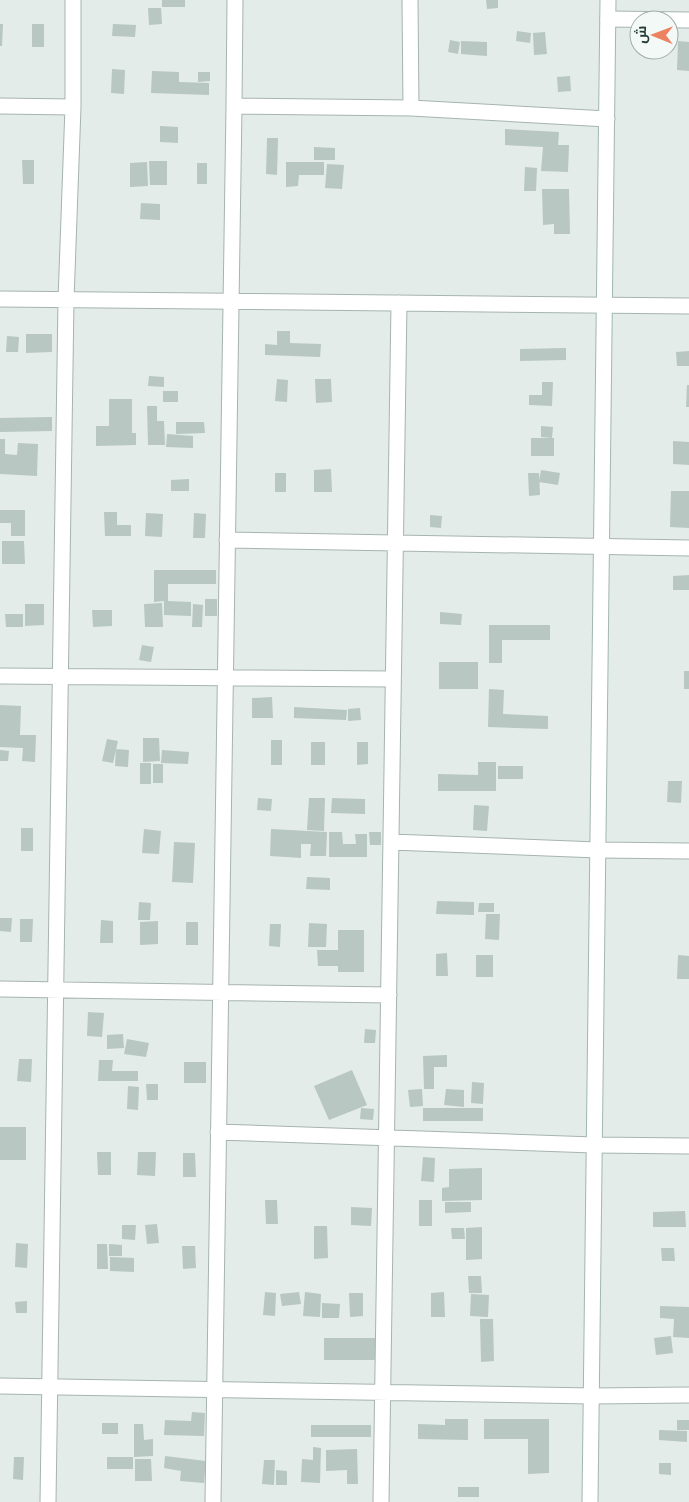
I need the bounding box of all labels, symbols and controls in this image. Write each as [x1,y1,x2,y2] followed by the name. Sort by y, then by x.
[629,10,679,60] north arrow
[633,26,650,44] text: ش

